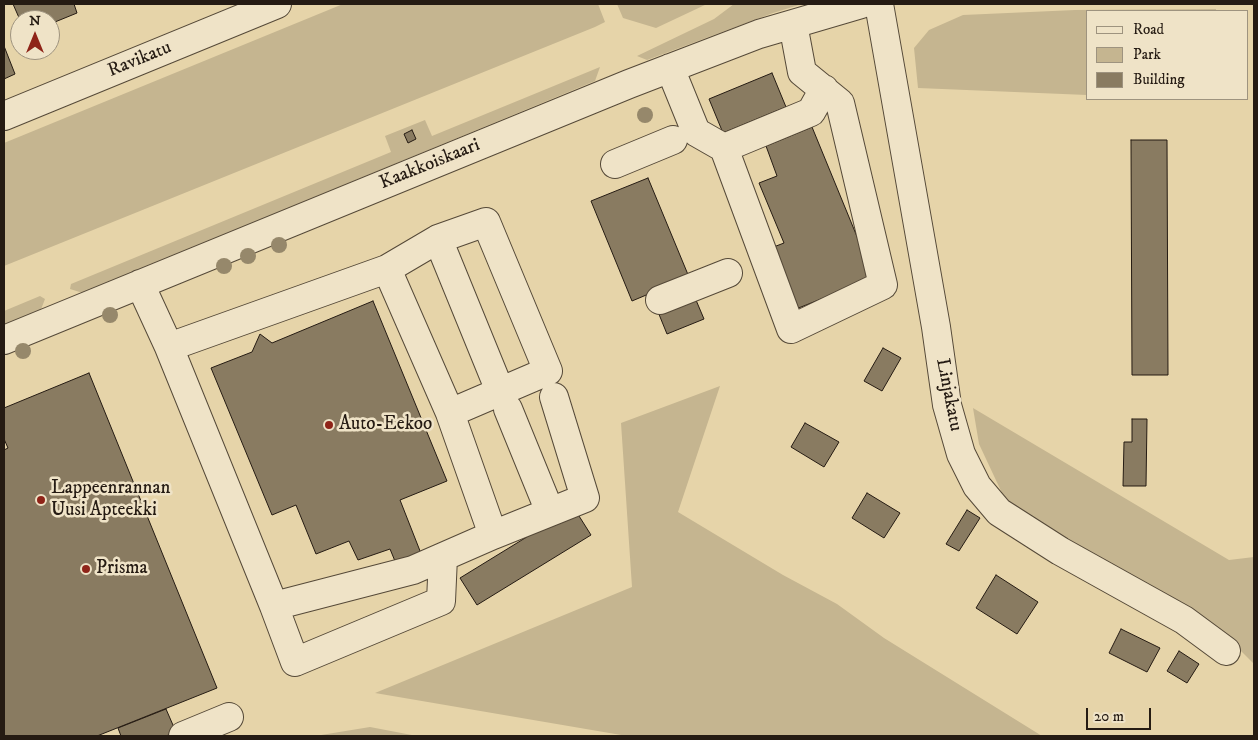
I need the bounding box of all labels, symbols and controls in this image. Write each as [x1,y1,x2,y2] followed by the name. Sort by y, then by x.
[10,10,60,60] north arrow
[1086,10,1248,100] legend
[29,12,41,30] text: N
[1133,20,1164,39] text: Road
[105,37,175,83] street label: Ravikatu
[1133,45,1161,64] text: Park
[1133,70,1185,89] text: Building
[377,135,483,195] street label: Kaakkoiskaari
[930,357,966,433] street label: Linjakatu
[339,414,432,436] place label: Auto-Eekoo
[323,419,335,431] marker: Auto-Eekoo
[51,478,170,522] place label: Lappeenrannan Uusi Apteekki
[35,494,47,506] marker: Lappeenrannan Uusi Apteekki
[96,558,148,580] place label: Prisma
[80,563,92,575] marker: Prisma
[1088,698,1153,730] scale bar
[1094,707,1124,726] text: 20 m

